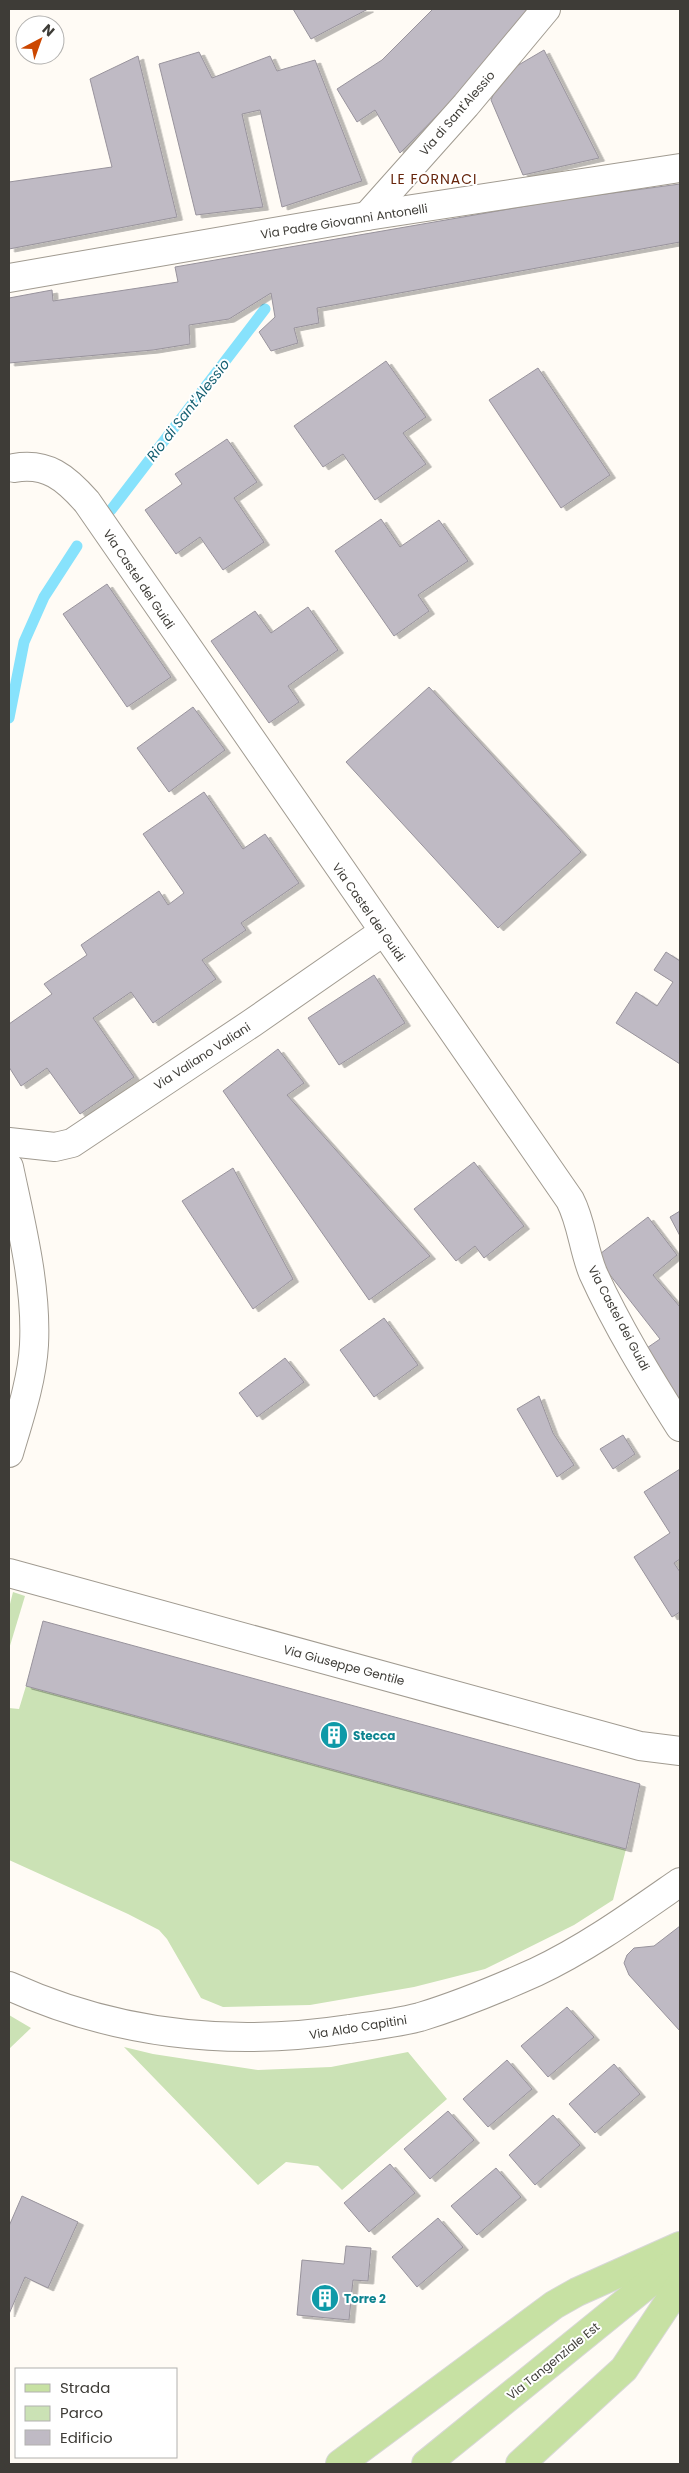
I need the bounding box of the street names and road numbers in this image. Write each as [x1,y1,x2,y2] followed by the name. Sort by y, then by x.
[415,67,499,159] street label: Via di Sant'Alessio
[259,199,429,243] street label: Via Padre Giovanni Antonelli
[99,526,179,632] street label: Via Castel dei Guidi
[329,859,409,965] street label: Via Castel dei Guidi
[150,1018,254,1094] street label: Via Valiano Valiani
[584,1262,654,1374] street label: Via Castel dei Guidi
[281,1641,407,1689] street label: Via Giuseppe Gentile
[308,2011,408,2043] street label: Via Aldo Capitini
[503,2318,603,2404] street label: Via Tangenziale Est

